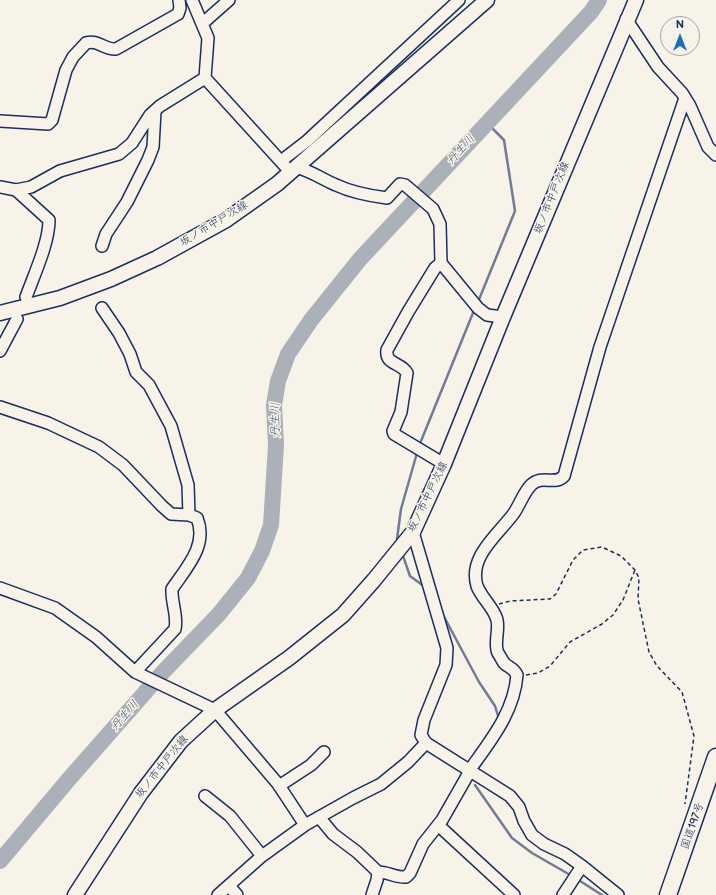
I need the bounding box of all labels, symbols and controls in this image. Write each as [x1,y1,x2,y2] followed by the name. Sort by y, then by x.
[660,16,700,56] north arrow
[676,18,684,31] text: N
[443,132,479,168] water label: 丹生川
[531,160,573,236] street label: 坂ノ市中戸次線
[178,199,250,249] street label: 坂ノ市中戸次線
[268,402,284,438] water label: 丹生川
[405,460,451,534] street label: 坂ノ市中戸次線
[108,698,142,734] water label: 丹生川
[133,733,191,801] street label: 坂ノ市中戸次線
[679,801,707,851] street label: 国道197号

